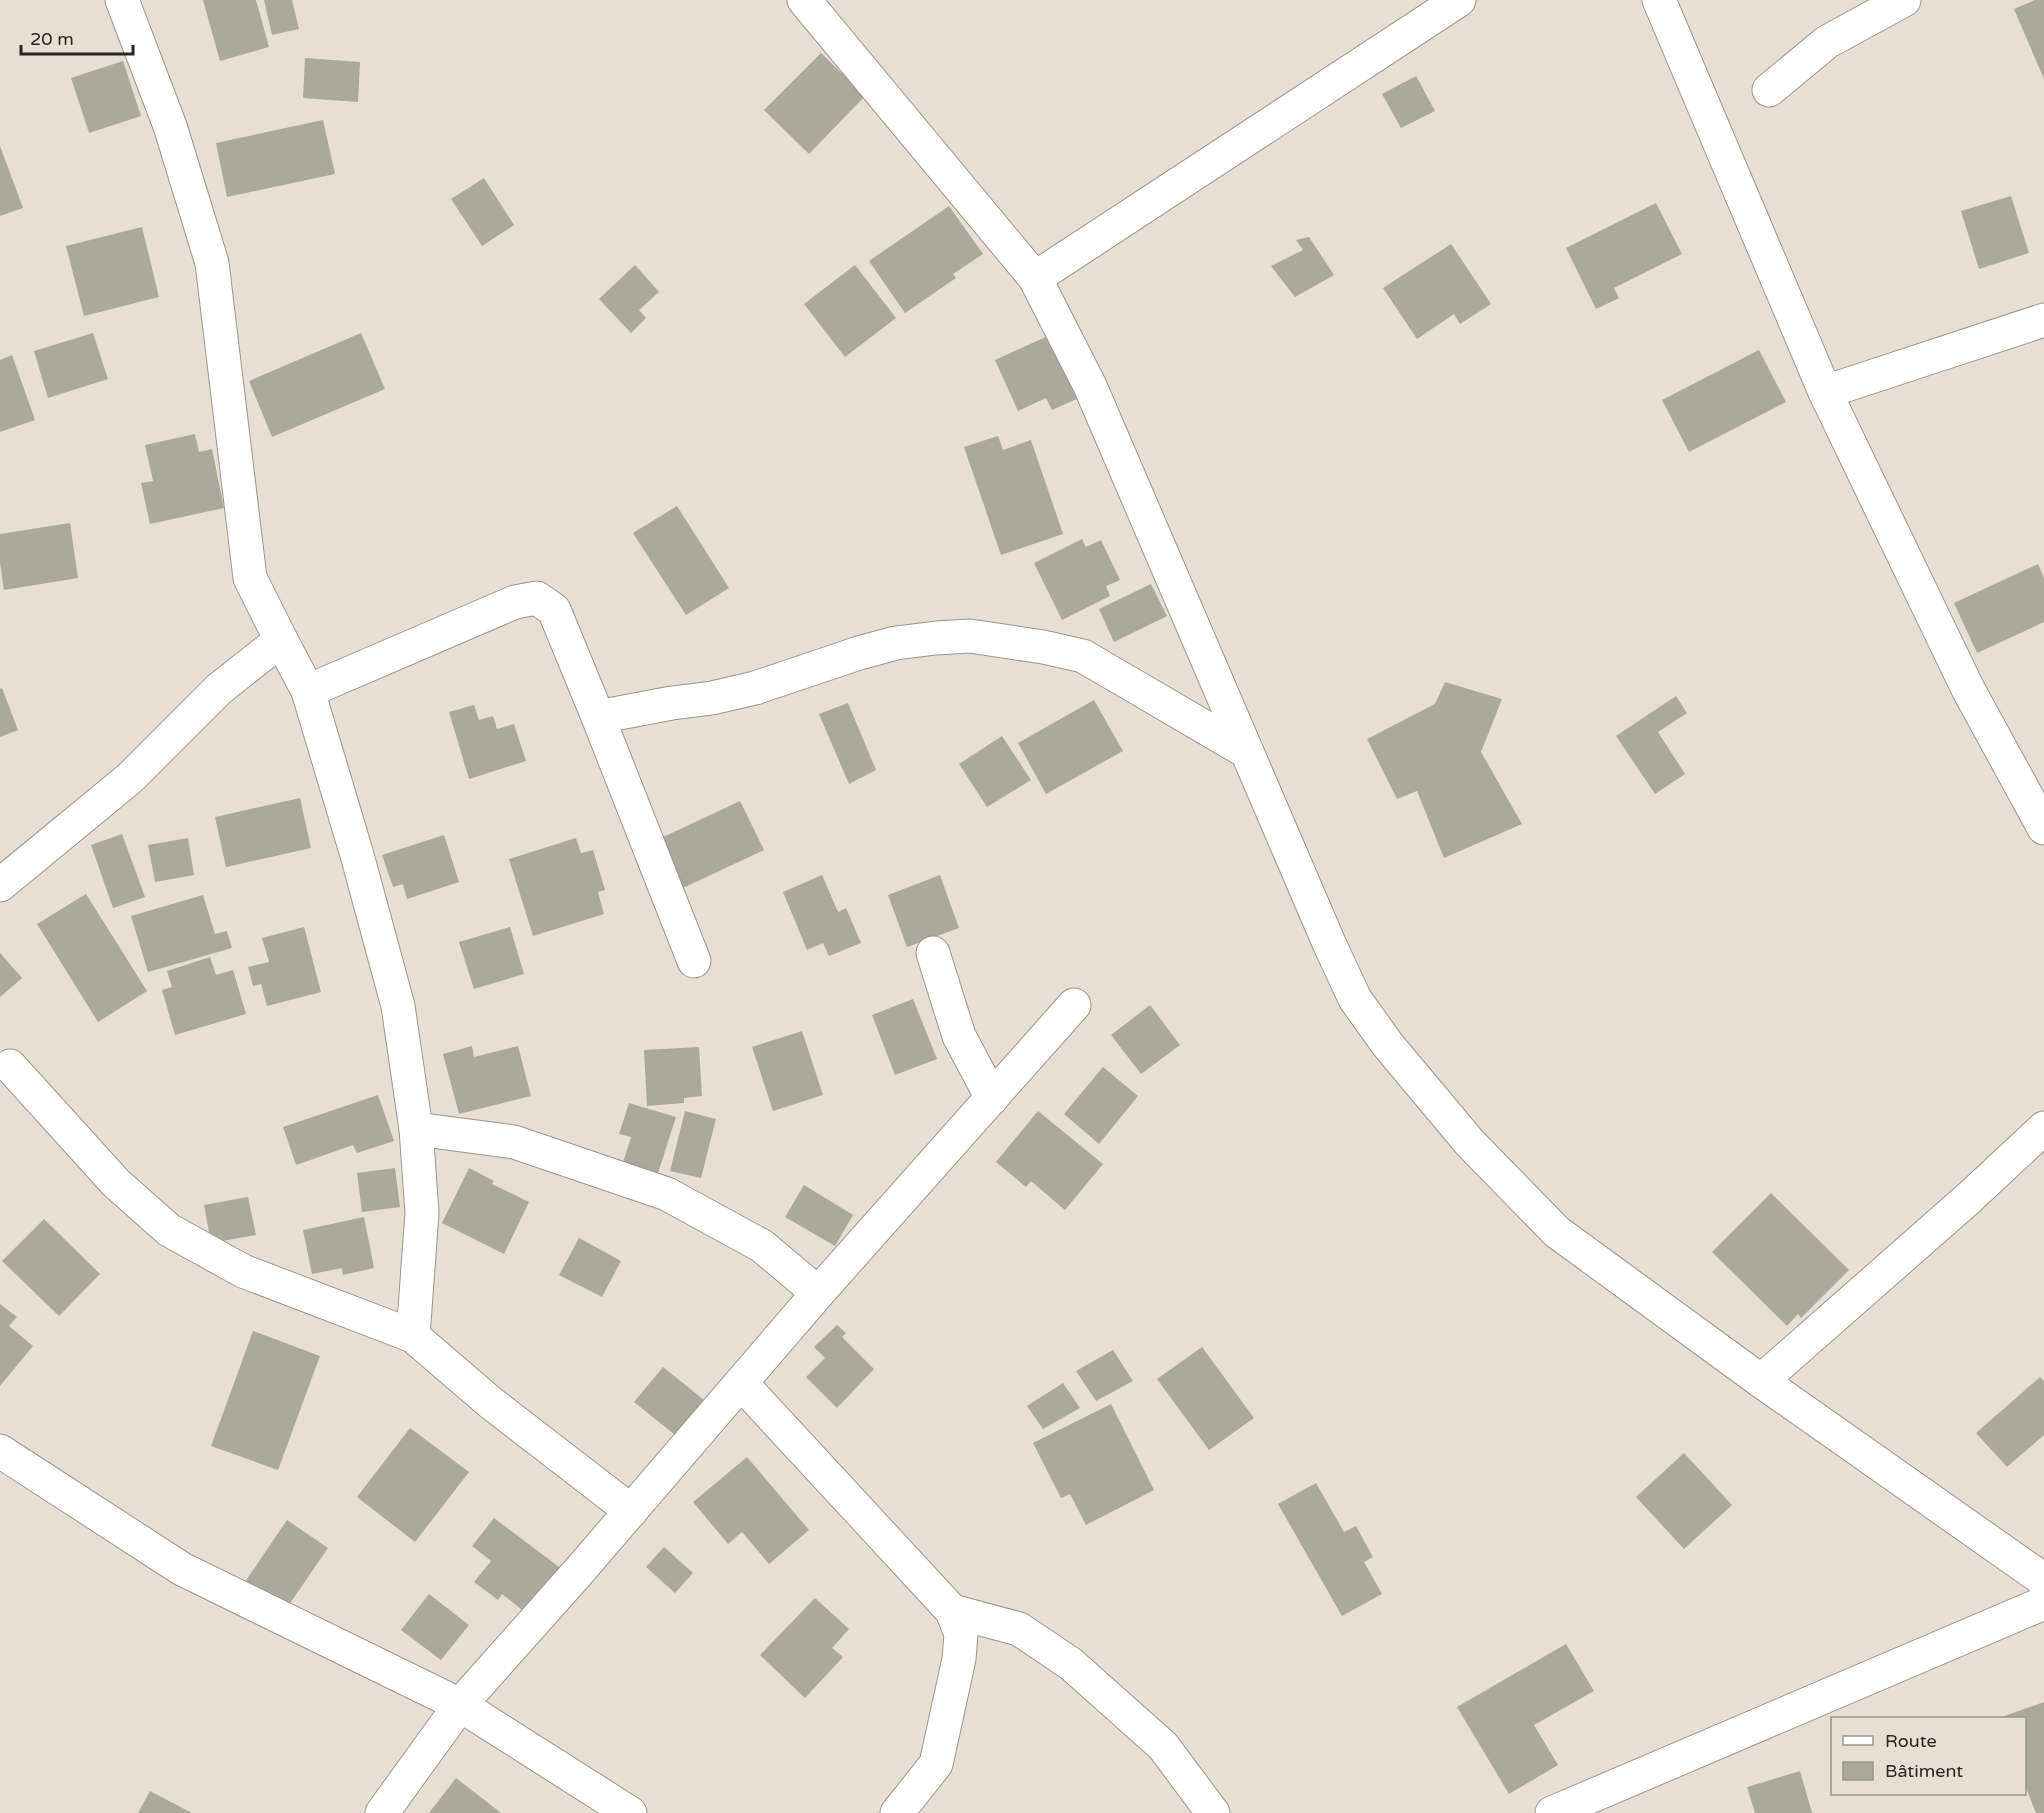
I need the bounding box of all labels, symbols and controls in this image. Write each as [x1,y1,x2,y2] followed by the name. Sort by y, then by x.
[21,18,134,56] scale bar
[30,28,74,50] text: 20 m
[1831,1717,2026,1795] legend
[1885,1730,1937,1752] text: Route
[1885,1760,1963,1782] text: Bâtiment

